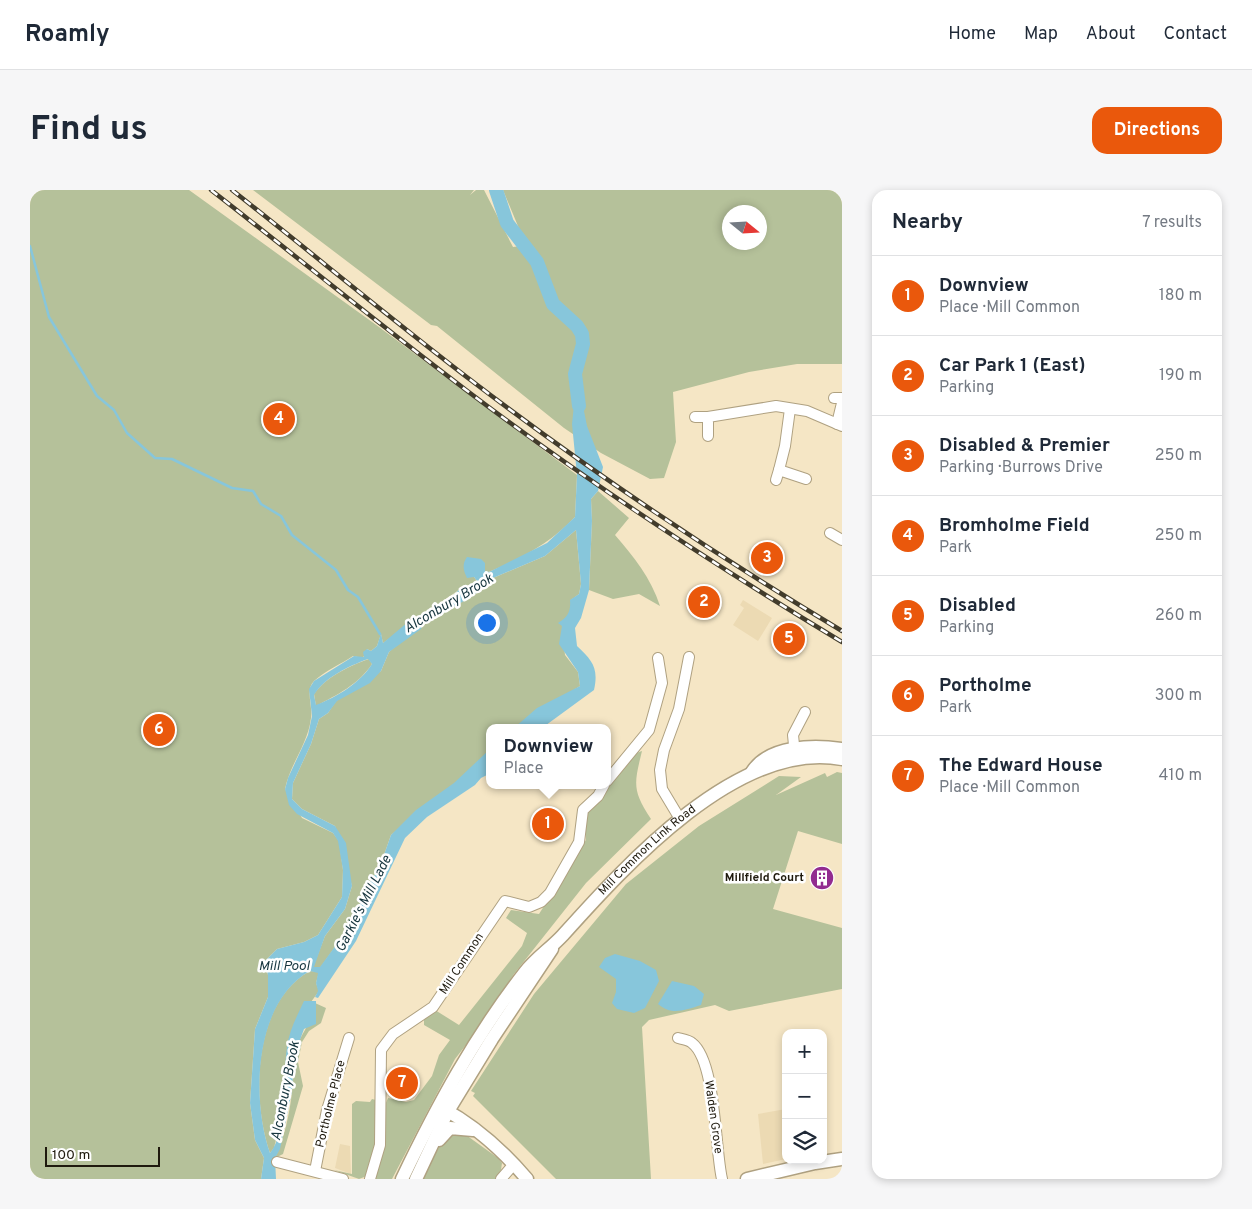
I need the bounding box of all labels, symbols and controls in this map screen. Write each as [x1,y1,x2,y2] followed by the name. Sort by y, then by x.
[25,20,110,50] text: Roamly
[948,23,996,46] text: Home
[1024,23,1058,46] text: Map
[1086,23,1135,46] text: About
[1163,23,1227,46] text: Contact
[1092,107,1222,154] button: Directions
[30,108,148,152] text: Find us
[722,205,767,250] north arrow
[892,209,963,236] text: Nearby
[1142,213,1202,233] text: 7 results
[939,274,1029,298] text: Downview
[905,286,911,306] text: 1
[1159,286,1202,306] text: 180 m
[939,298,1080,318] text: Place · Mill Common
[939,354,1085,378] text: Car Park 1 (East)
[903,366,913,386] text: 2
[1159,366,1202,386] text: 190 m
[939,378,994,398] text: Parking
[263,400,295,438] pin: 4
[939,434,1110,458] text: Disabled & Premier
[903,446,913,466] text: 3
[1155,446,1202,466] text: 250 m
[939,458,1103,478] text: Parking · Burrows Drive
[939,514,1090,538] text: Bromholme Field
[903,526,913,546] text: 4
[1155,526,1202,546] text: 250 m
[939,538,972,558] text: Park
[751,539,783,577] pin: 3
[401,570,498,637] water label: Alconbury Brook
[688,583,720,621] pin: 2
[939,594,1016,618] text: Disabled
[903,606,913,626] text: 5
[1155,606,1202,626] text: 260 m
[474,610,500,636] your location
[939,618,994,638] text: Parking
[773,620,805,658] pin: 5
[939,674,1032,698] text: Portholme
[903,686,913,706] text: 6
[1155,686,1202,706] text: 300 m
[939,698,972,718] text: Park
[143,711,175,749] pin: 6
[486,724,611,789] popup
[504,735,593,759] text: Downview
[939,754,1103,778] text: The Edward House
[504,759,543,779] text: Place
[904,766,912,786] text: 7
[1159,766,1202,786] text: 410 m
[939,778,1080,798] text: Place · Mill Common
[595,802,699,899] street label: Mill Common Link Road
[532,805,564,843] pin: 1
[332,852,396,955] water label: Garkie's Mill Lade
[809,865,835,891] building icon: Millfield Court
[725,870,804,886] place label: Millfield Court
[436,930,488,998] street label: Mill Common
[258,958,311,975] water label: Mill Pool
[782,1029,827,1164] map controls
[782,1029,827,1074] button: +
[268,1039,304,1142] water label: Alconbury Brook
[312,1059,350,1149] street label: Portholme Place
[386,1064,418,1102] pin: 7
[782,1074,827,1119] button: −
[700,1079,726,1155] street label: Walden Grove
[782,1119,827,1164] button: layers
[45,1144,160,1167] scale bar
[52,1147,90,1164] text: 100 m

